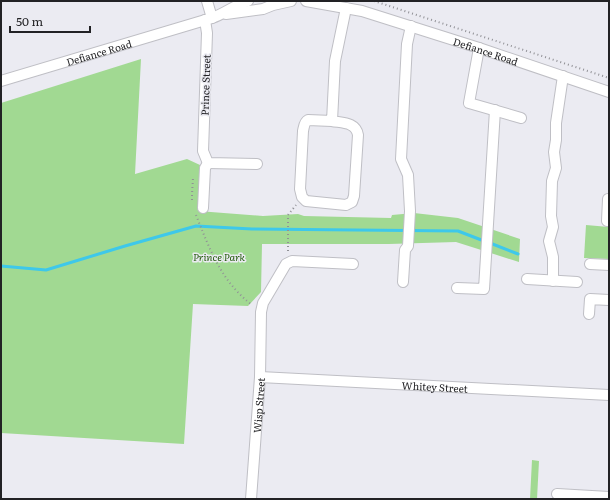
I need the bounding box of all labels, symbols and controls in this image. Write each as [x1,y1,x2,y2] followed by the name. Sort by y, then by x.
[10,8,90,34] scale bar
[16,12,43,30] text: 50 m
[452,33,520,68] street label: Defiance Road
[64,35,133,69] street label: Defiance Road
[196,54,214,116] street label: Prince Street
[193,249,246,264] park label: Prince Park
[248,377,267,433] street label: Wisp Street
[401,377,468,395] street label: Whitey Street

